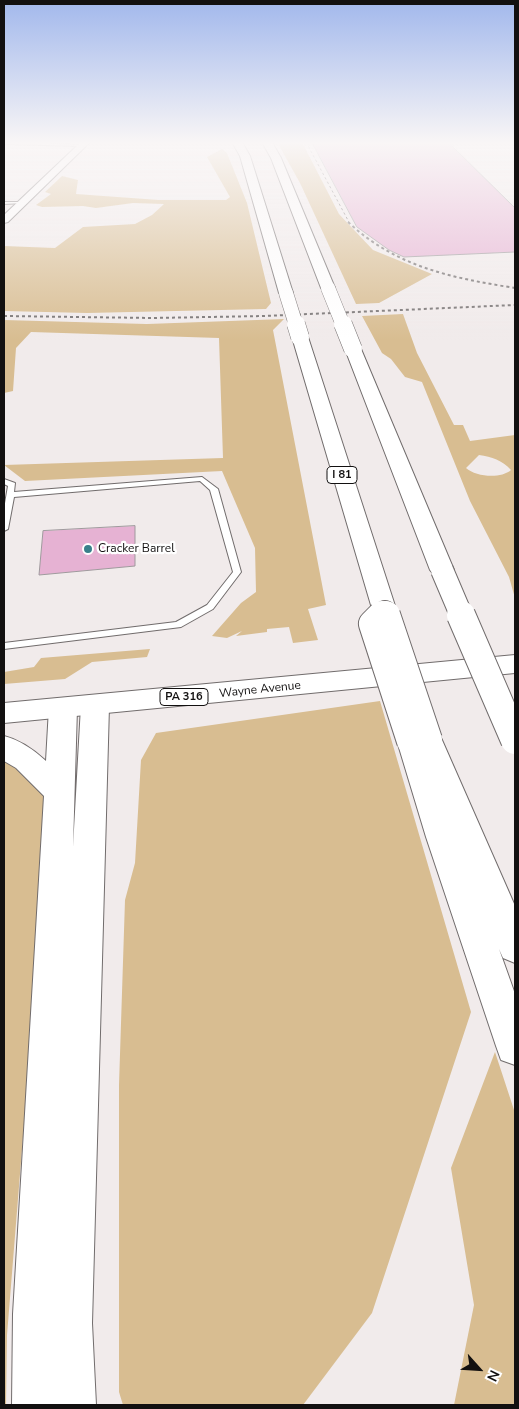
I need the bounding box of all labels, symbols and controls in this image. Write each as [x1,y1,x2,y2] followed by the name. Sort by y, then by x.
[327,466,357,484] road number: I 81
[98,542,175,556] place label: Cracker Barrel
[82,543,94,555] marker: Cracker Barrel
[218,679,302,701] street label: Wayne Avenue
[160,689,208,706] road number: PA 316
[454,1344,504,1394] north arrow
[482,1367,504,1385] text: N

